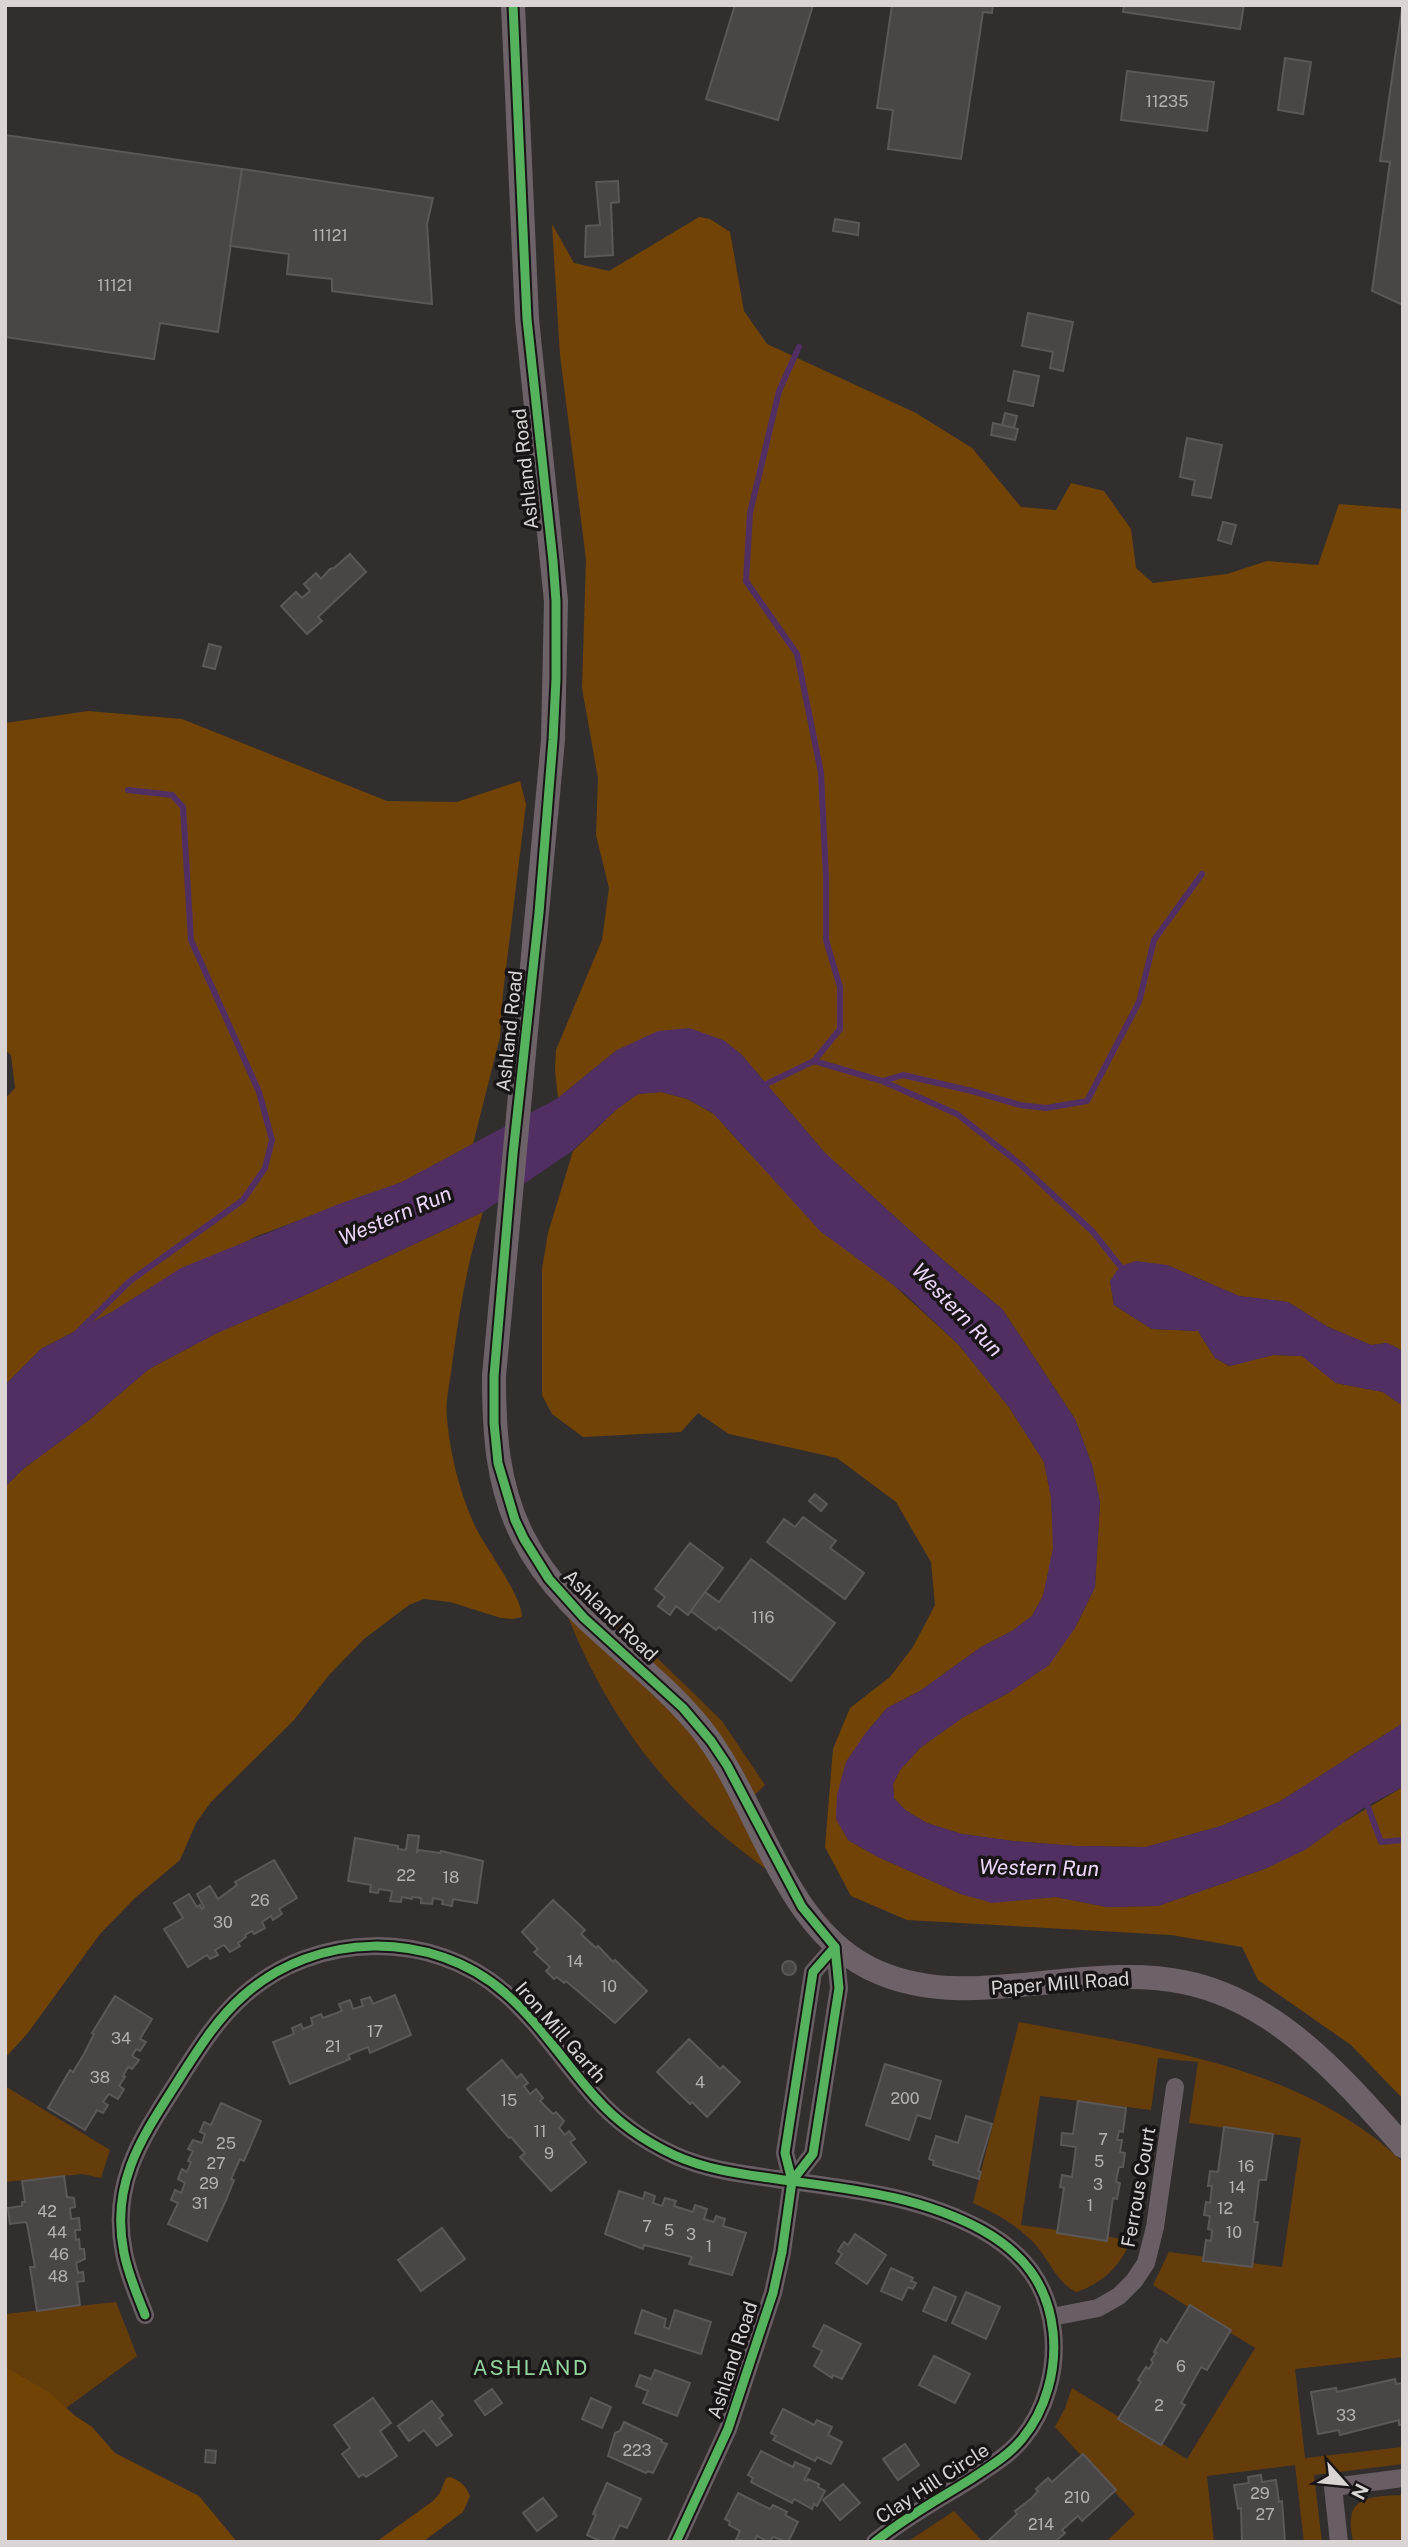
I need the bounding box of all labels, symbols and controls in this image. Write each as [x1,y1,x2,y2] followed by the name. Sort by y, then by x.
[1146,92,1188,111] house number: 11235
[312,226,348,245] house number: 11121
[97,276,133,295] house number: 11121
[508,407,542,531] street label: Ashland Road
[492,969,526,1093] street label: Ashland Road
[335,1181,455,1251] water label: Western Run
[907,1258,1008,1362] water label: Western Run
[560,1565,662,1665] street label: Ashland Road
[752,1608,775,1627] house number: 116
[979,1854,1099,1881] water label: Western Run
[396,1866,416,1885] house number: 22
[443,1868,459,1887] house number: 18
[250,1891,270,1910] house number: 26
[213,1913,233,1932] house number: 30
[567,1952,583,1971] house number: 14
[990,1967,1130,1999] street label: Paper Mill Road
[511,1977,611,2087] street label: Iron Mill Garth
[601,1977,617,1996] house number: 10
[367,2022,383,2041] house number: 17
[111,2029,131,2048] house number: 34
[325,2037,341,2056] house number: 21
[90,2068,110,2087] house number: 38
[695,2073,705,2092] house number: 4
[890,2089,920,2108] house number: 200
[501,2091,517,2110] house number: 15
[533,2122,547,2141] house number: 11
[1117,2125,1159,2249] street label: Ferrous Court
[1098,2130,1108,2149] house number: 7
[216,2134,236,2153] house number: 25
[544,2144,554,2163] house number: 9
[1094,2152,1104,2171] house number: 5
[206,2154,226,2173] house number: 27
[1238,2157,1254,2176] house number: 16
[199,2174,219,2193] house number: 29
[1093,2175,1103,2194] house number: 3
[1229,2178,1245,2197] house number: 14
[192,2194,208,2213] house number: 31
[1087,2196,1093,2215] house number: 1
[1217,2199,1233,2218] house number: 12
[37,2202,57,2221] house number: 42
[642,2217,652,2236] house number: 7
[664,2221,674,2240] house number: 5
[47,2223,67,2242] house number: 44
[1226,2223,1242,2242] house number: 10
[686,2225,696,2244] house number: 3
[706,2237,712,2256] house number: 1
[49,2245,69,2264] house number: 46
[48,2267,68,2286] house number: 48
[703,2299,761,2421] street label: Ashland Road
[473,2355,589,2380] district label: ASHLAND
[1176,2357,1186,2376] house number: 6
[1154,2396,1164,2415] house number: 2
[1336,2406,1356,2425] house number: 33
[871,2438,993,2528] street label: Clay Hill Circle
[622,2441,652,2460] house number: 223
[1310,2449,1380,2519] north arrow
[1347,2480,1373,2503] text: N
[1250,2484,1270,2503] house number: 29
[1064,2488,1090,2507] house number: 210
[1255,2505,1275,2524] house number: 27
[1028,2515,1054,2534] house number: 214

